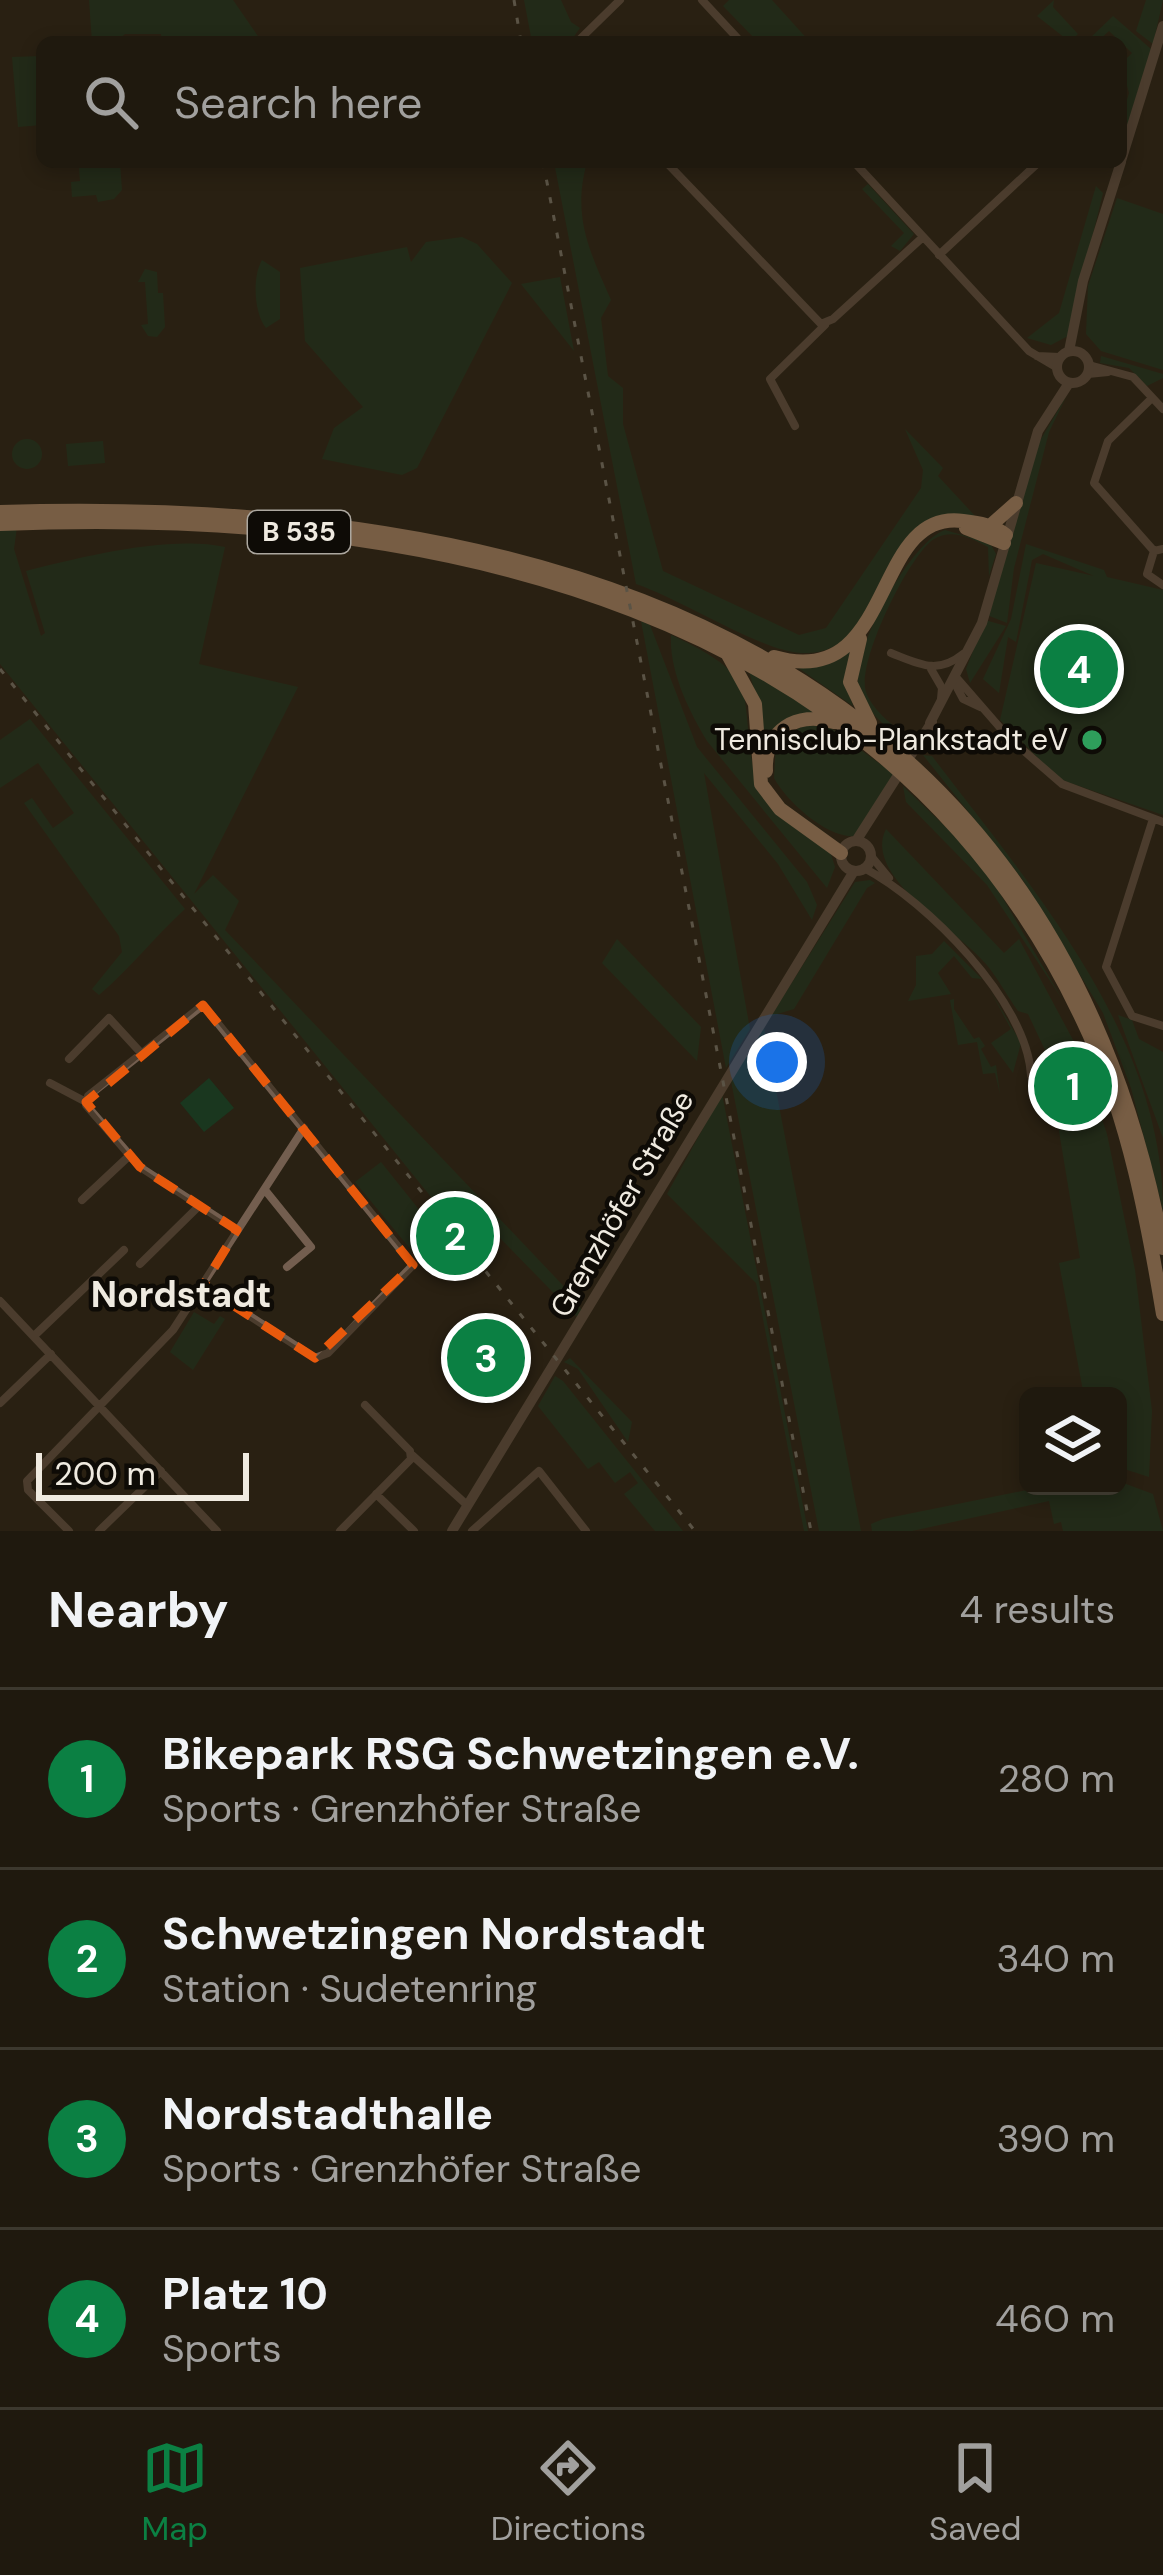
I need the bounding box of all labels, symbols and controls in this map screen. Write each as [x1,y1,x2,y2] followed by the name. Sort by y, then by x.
[36,36,1127,168] search box
[78,69,144,135] icon: search
[174,73,422,132] text: Search here
[248,511,350,553] road number: B 535
[1040,624,1118,714] pin: 4
[714,720,1068,759] place label: Tennisclub-Plankstadt eV
[1079,727,1105,753] marker: Tennisclub-Plankstadt eV
[747,1032,807,1092] your location
[1034,1041,1112,1131] pin: 1
[541,1084,702,1324] street label: Grenzhöfer Straße
[416,1191,494,1281] pin: 2
[91,1271,271,1318] district label: Nordstadt
[447,1313,525,1403] pin: 3
[1019,1387,1127,1495] map controls
[1019,1387,1127,1495] button: layers
[36,1447,249,1500] scale bar
[54,1452,156,1495] text: 200 m
[48,1576,229,1643] text: Nearby
[960,1584,1115,1635] text: 4 results
[162,1724,859,1783] text: Bikepark RSG Schwetzingen e.V.
[80,1753,94,1804] text: 1
[998,1753,1115,1804] text: 280 m
[162,1783,642,1834] text: Sports · Grenzhöfer Straße
[162,1904,706,1963] text: Schwetzingen Nordstadt
[76,1933,98,1984] text: 2
[996,1933,1115,1984] text: 340 m
[162,1963,537,2014] text: Station · Sudetenring
[162,2084,493,2143] text: Nordstadthalle
[75,2113,99,2164] text: 3
[997,2113,1115,2164] text: 390 m
[162,2143,642,2194] text: Sports · Grenzhöfer Straße
[162,2264,328,2323] text: Platz 10
[74,2293,100,2344] text: 4
[995,2293,1115,2344] text: 460 m
[162,2323,281,2374] text: Sports
[141,2435,208,2550] tab: Map
[491,2435,646,2550] tab: Directions
[929,2435,1022,2550] tab: Saved

